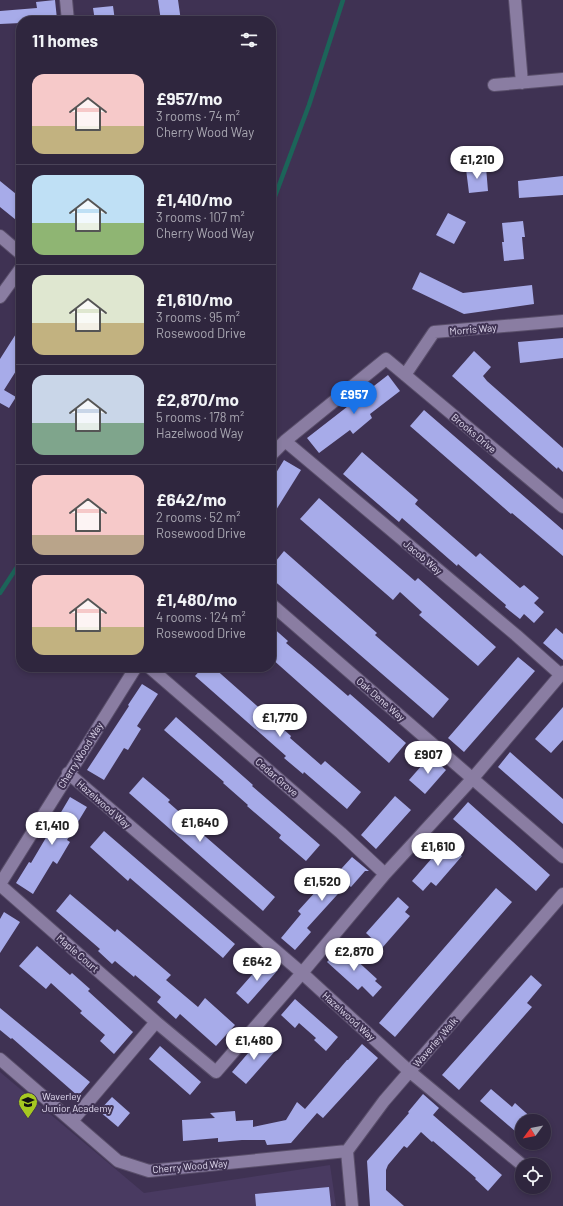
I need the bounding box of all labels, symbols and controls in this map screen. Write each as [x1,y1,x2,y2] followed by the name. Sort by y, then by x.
[238,29,260,51] icon: filters
[32,30,98,50] text: 11 homes
[156,88,223,108] text: £957/mo
[64,90,112,138] icon: home
[156,108,240,124] text: 3 rooms · 74 m²
[156,124,254,140] text: Cherry Wood Way
[444,146,510,180] pin: £1,210
[459,151,495,167] text: £1,210
[156,189,232,209] text: £1,410/mo
[64,191,112,239] icon: home
[156,209,245,225] text: 3 rooms · 107 m²
[156,225,254,241] text: Cherry Wood Way
[156,289,233,309] text: £1,610/mo
[64,291,112,339] icon: home
[156,309,240,325] text: 3 rooms · 95 m²
[449,321,497,337] street label: Morris Way
[156,325,246,341] text: Rosewood Drive
[330,381,378,415] pin: £957
[340,386,368,402] text: £957
[156,389,239,409] text: £2,870/mo
[64,391,112,439] icon: home
[156,409,244,425] text: 5 rooms · 178 m²
[449,411,499,455] street label: Brooks Drive
[156,425,243,441] text: Hazelwood Way
[156,489,227,509] text: £642/mo
[64,491,112,539] icon: home
[156,509,241,525] text: 2 rooms · 52 m²
[156,525,246,541] text: Rosewood Drive
[401,537,445,577] street label: Jacob Way
[156,589,237,609] text: £1,480/mo
[64,591,112,639] icon: home
[156,609,246,625] text: 4 rooms · 124 m²
[156,625,246,641] text: Rosewood Drive
[354,675,408,724] street label: Oak Dene Way
[247,704,313,738] pin: £1,770
[262,709,298,725] text: £1,770
[55,719,105,790] street label: Cherry Wood Way
[404,741,452,775] pin: £907
[414,746,442,762] text: £907
[253,755,301,799] street label: Cedar Grove
[75,777,134,831] street label: Hazelwood Way
[167,809,233,843] pin: £1,640
[19,812,85,846] pin: £1,410
[181,814,219,830] text: £1,640
[35,817,69,833] text: £1,410
[405,833,471,867] pin: £1,610
[421,838,455,854] text: £1,610
[289,868,355,902] pin: £1,520
[303,873,341,889] text: £1,520
[55,932,102,975] street label: Maple Court
[321,938,387,972] pin: £2,870
[334,943,374,959] text: £2,870
[233,948,281,982] pin: £642
[242,953,272,969] text: £642
[320,989,378,1043] street label: Hazelwood Way
[410,1015,460,1069] street label: Waverley Walk
[221,1027,287,1061] pin: £1,480
[235,1032,273,1048] text: £1,480
[42,1090,112,1114] place label: Waverley Junior Academy
[17,1091,39,1119] school or university icon: Waverley Junior Academy
[515,1114,551,1150] north arrow
[515,1114,551,1194] map controls
[152,1157,229,1175] street label: Cherry Wood Way
[515,1158,551,1194] button: locate

